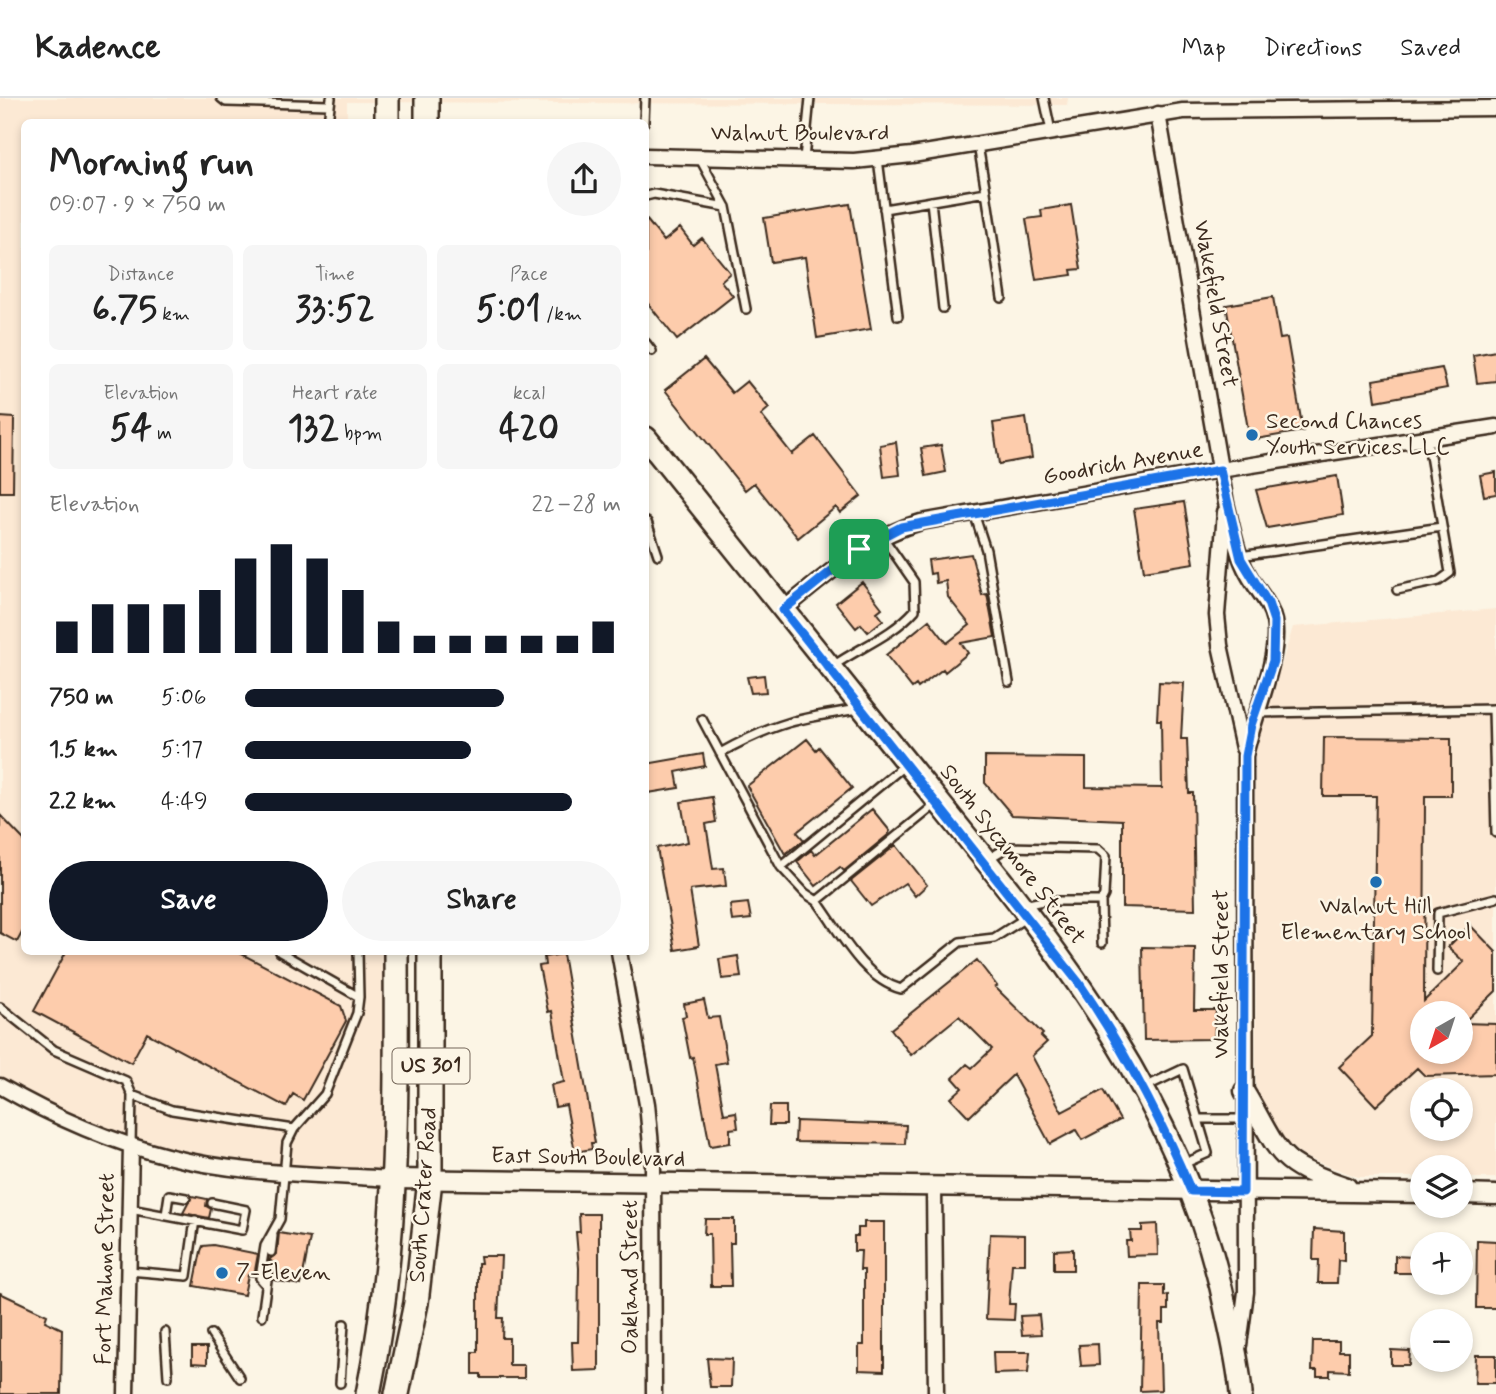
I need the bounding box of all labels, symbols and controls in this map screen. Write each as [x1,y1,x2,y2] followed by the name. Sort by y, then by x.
[35,26,161,70] text: Kadence
[1182,33,1226,64] text: Map
[1264,33,1362,64] text: Directions
[1400,33,1461,64] text: Saved
[711,119,889,149] street label: Walnut Boulevard
[49,139,254,188] text: Morning run
[547,142,621,216] button: share
[49,190,226,220] text: 09:07 · 9 × 750 m
[1186,218,1244,390] street label: Wakefield Street
[108,262,174,287] text: Distance
[315,262,355,287] text: Time
[510,262,548,287] text: Pace
[92,287,157,333] text: 6.75
[295,287,375,333] text: 33:52
[476,287,541,333] text: 5:01
[157,302,190,327] text: km
[541,302,582,327] text: /km
[104,381,178,406] text: Elevation
[292,381,378,406] text: Heart rate
[513,381,545,406] text: kcal
[110,406,152,452] text: 54
[288,406,339,452] text: 132
[499,406,559,452] text: 420
[1266,407,1450,463] place label: Second Chances Youth Services LLC
[152,421,172,446] text: m
[339,421,382,446] text: bpm
[1244,427,1260,443] marker: Second Chances Youth Services LLC
[1041,435,1205,493] street label: Goodrich Avenue
[49,490,140,520] text: Elevation
[531,490,621,520] text: 22–28 m
[829,519,889,579] pin
[840,530,878,568] icon: arrive
[49,683,114,713] text: 750 m
[161,683,207,713] text: 5:06
[49,735,118,765] text: 1.5 km
[161,735,203,765] text: 5:17
[932,759,1092,952] street label: South Sycamore Street
[49,787,116,817] text: 2.2 km
[161,787,208,817] text: 4:49
[49,861,328,941] button: Save
[342,861,621,941] button: Share
[1368,874,1384,890] marker: Walnut Hill Elementary School
[1207,889,1237,1059] street label: Wakefield Street
[1280,892,1472,948] place label: Walnut Hill Elementary School
[1410,1001,1474,1064] north arrow
[1410,1001,1473,1372] map controls
[392,1048,470,1084] road number: US 301
[1410,1078,1473,1141] button: locate
[403,1106,445,1284] street label: South Crater Road
[491,1141,685,1175] street label: East South Boulevard
[1410,1155,1473,1218] button: layers
[89,1173,123,1365] street label: Fort Mahone Street
[616,1200,646,1354] street label: Oakland Street
[1410,1232,1473,1295] button: +
[236,1258,331,1288] place label: 7-Eleven
[214,1265,230,1281] marker: 7-Eleven
[1410,1309,1473,1372] button: −

